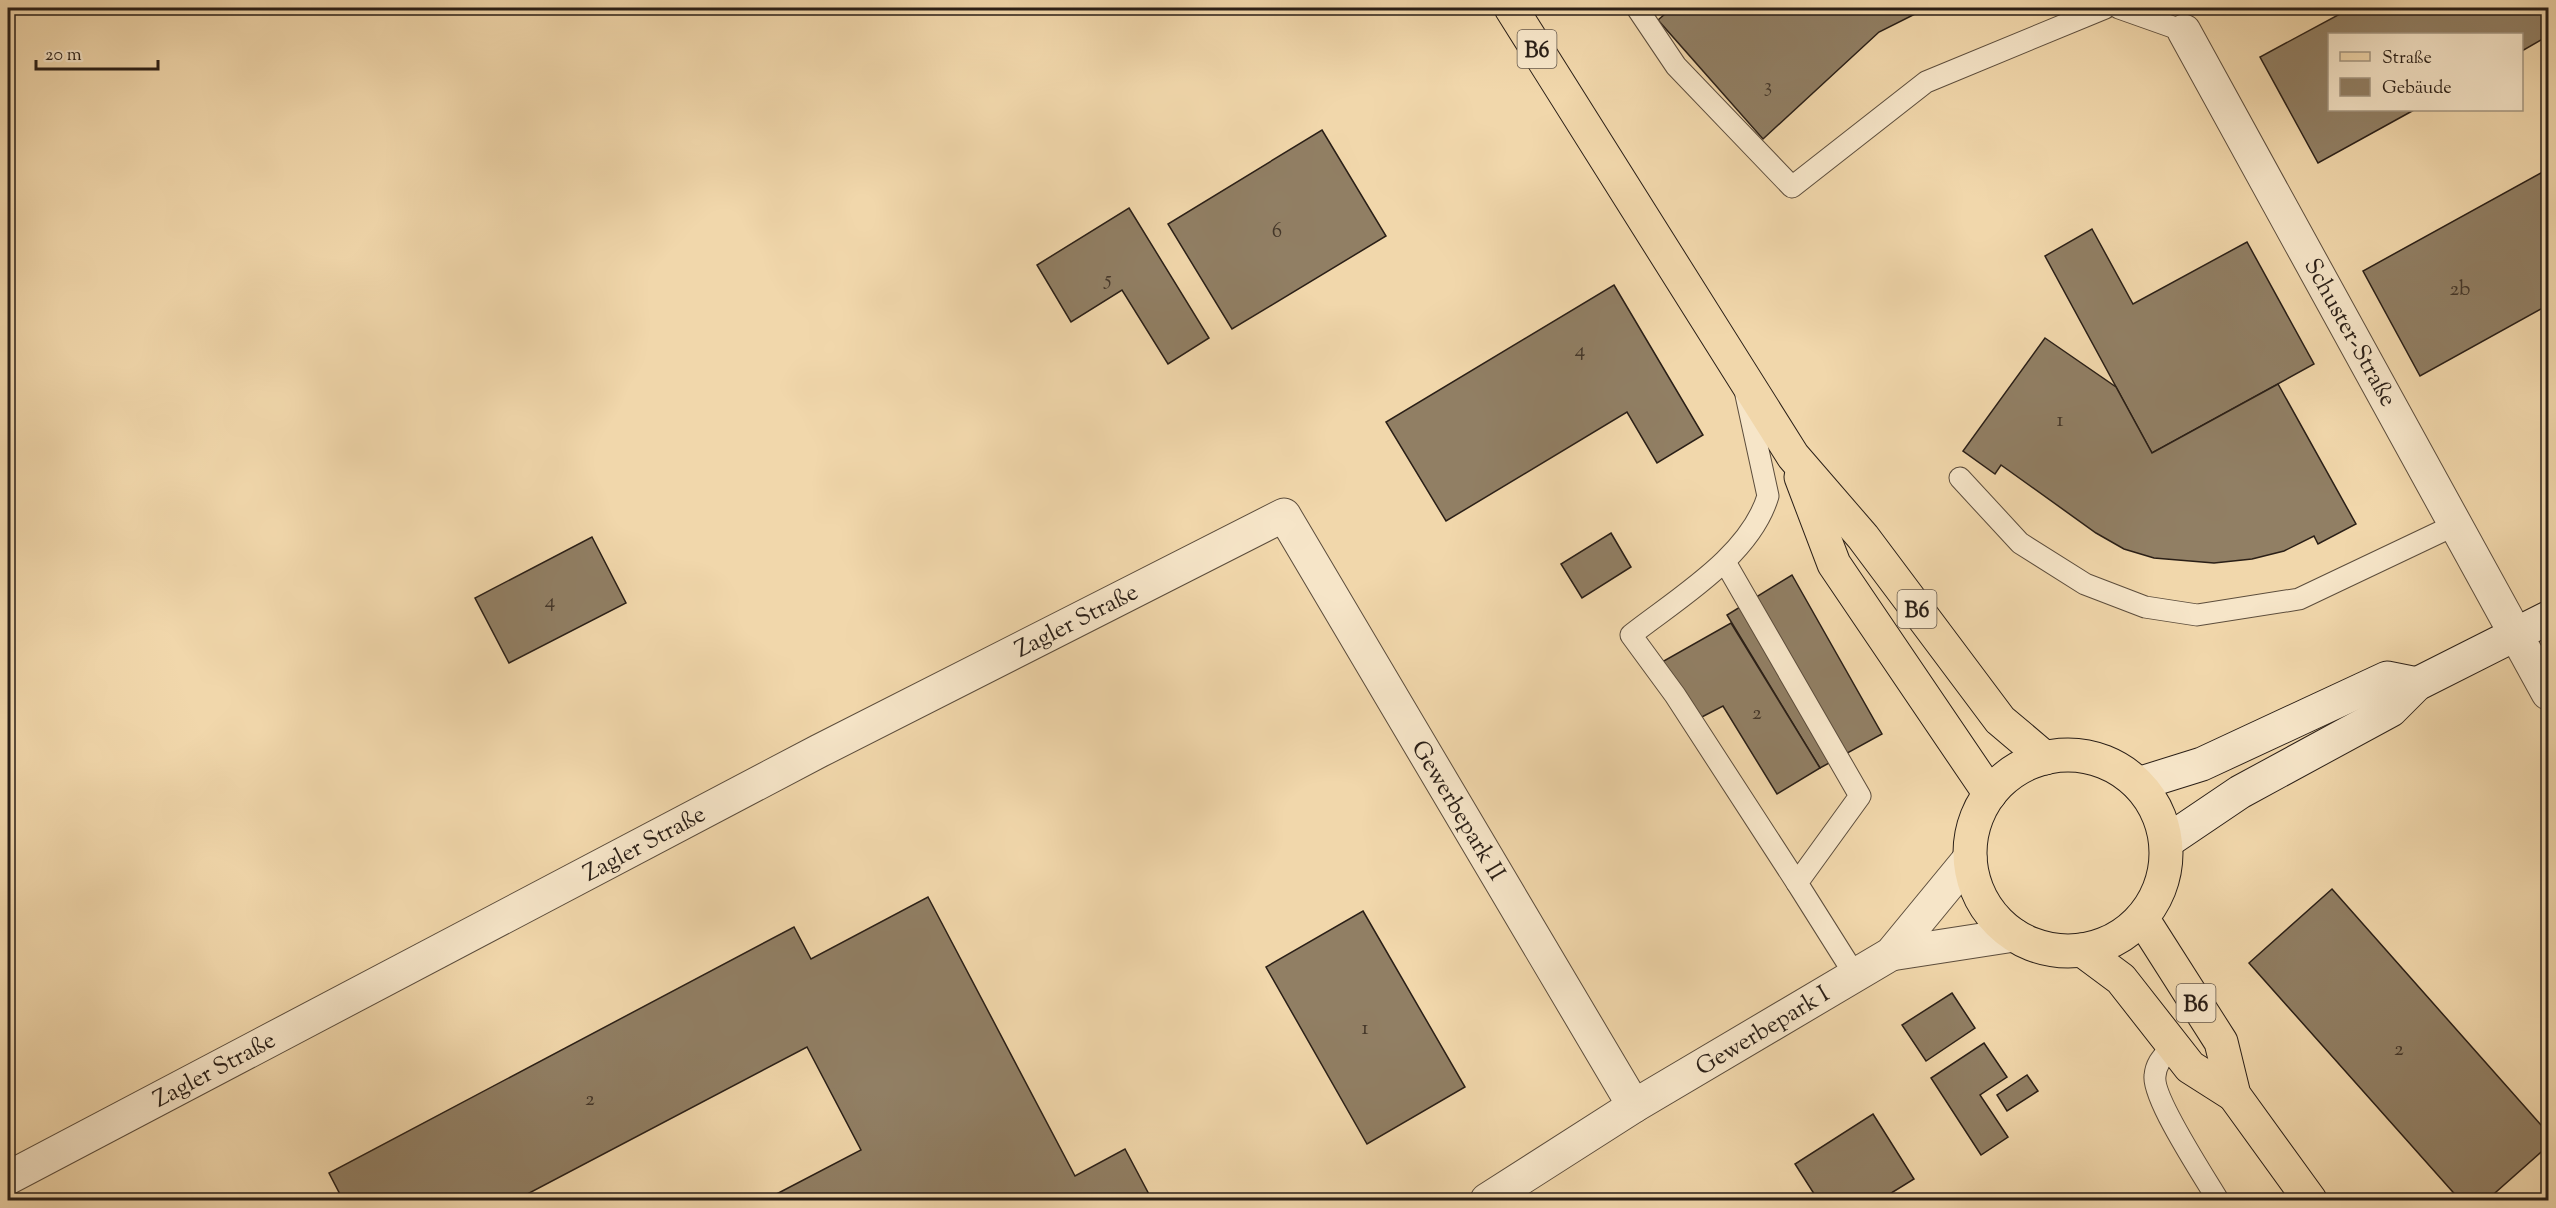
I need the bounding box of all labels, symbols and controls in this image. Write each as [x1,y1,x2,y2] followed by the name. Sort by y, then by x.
[1518,30,1556,68] road number: B6
[36,33,158,71] scale bar
[2328,33,2523,111] legend
[45,43,82,69] text: 20 m
[2382,46,2432,72] text: Straße
[1764,72,1772,102] house number: 3
[2382,76,2452,102] text: Gebäude
[1272,217,1282,247] house number: 6
[2294,253,2404,413] street label: Schuster-Straße
[1103,265,1112,295] house number: 5
[2449,275,2471,305] house number: 2b
[1575,336,1585,366] house number: 4
[2056,406,2064,436] house number: 1
[1009,576,1144,667] street label: Zagler Straße
[545,587,555,617] house number: 4
[1898,590,1936,628] road number: B6
[1752,699,1762,729] house number: 2
[1402,734,1513,888] street label: Gewerbepark II
[578,798,712,891] street label: Zagler Straße
[1690,978,1836,1085] street label: Gewerbepark I
[2176,984,2216,1022] road number: B6
[1361,1014,1369,1044] house number: 1
[148,1024,282,1117] street label: Zagler Straße
[2394,1035,2404,1065] house number: 2
[585,1085,595,1115] house number: 2

